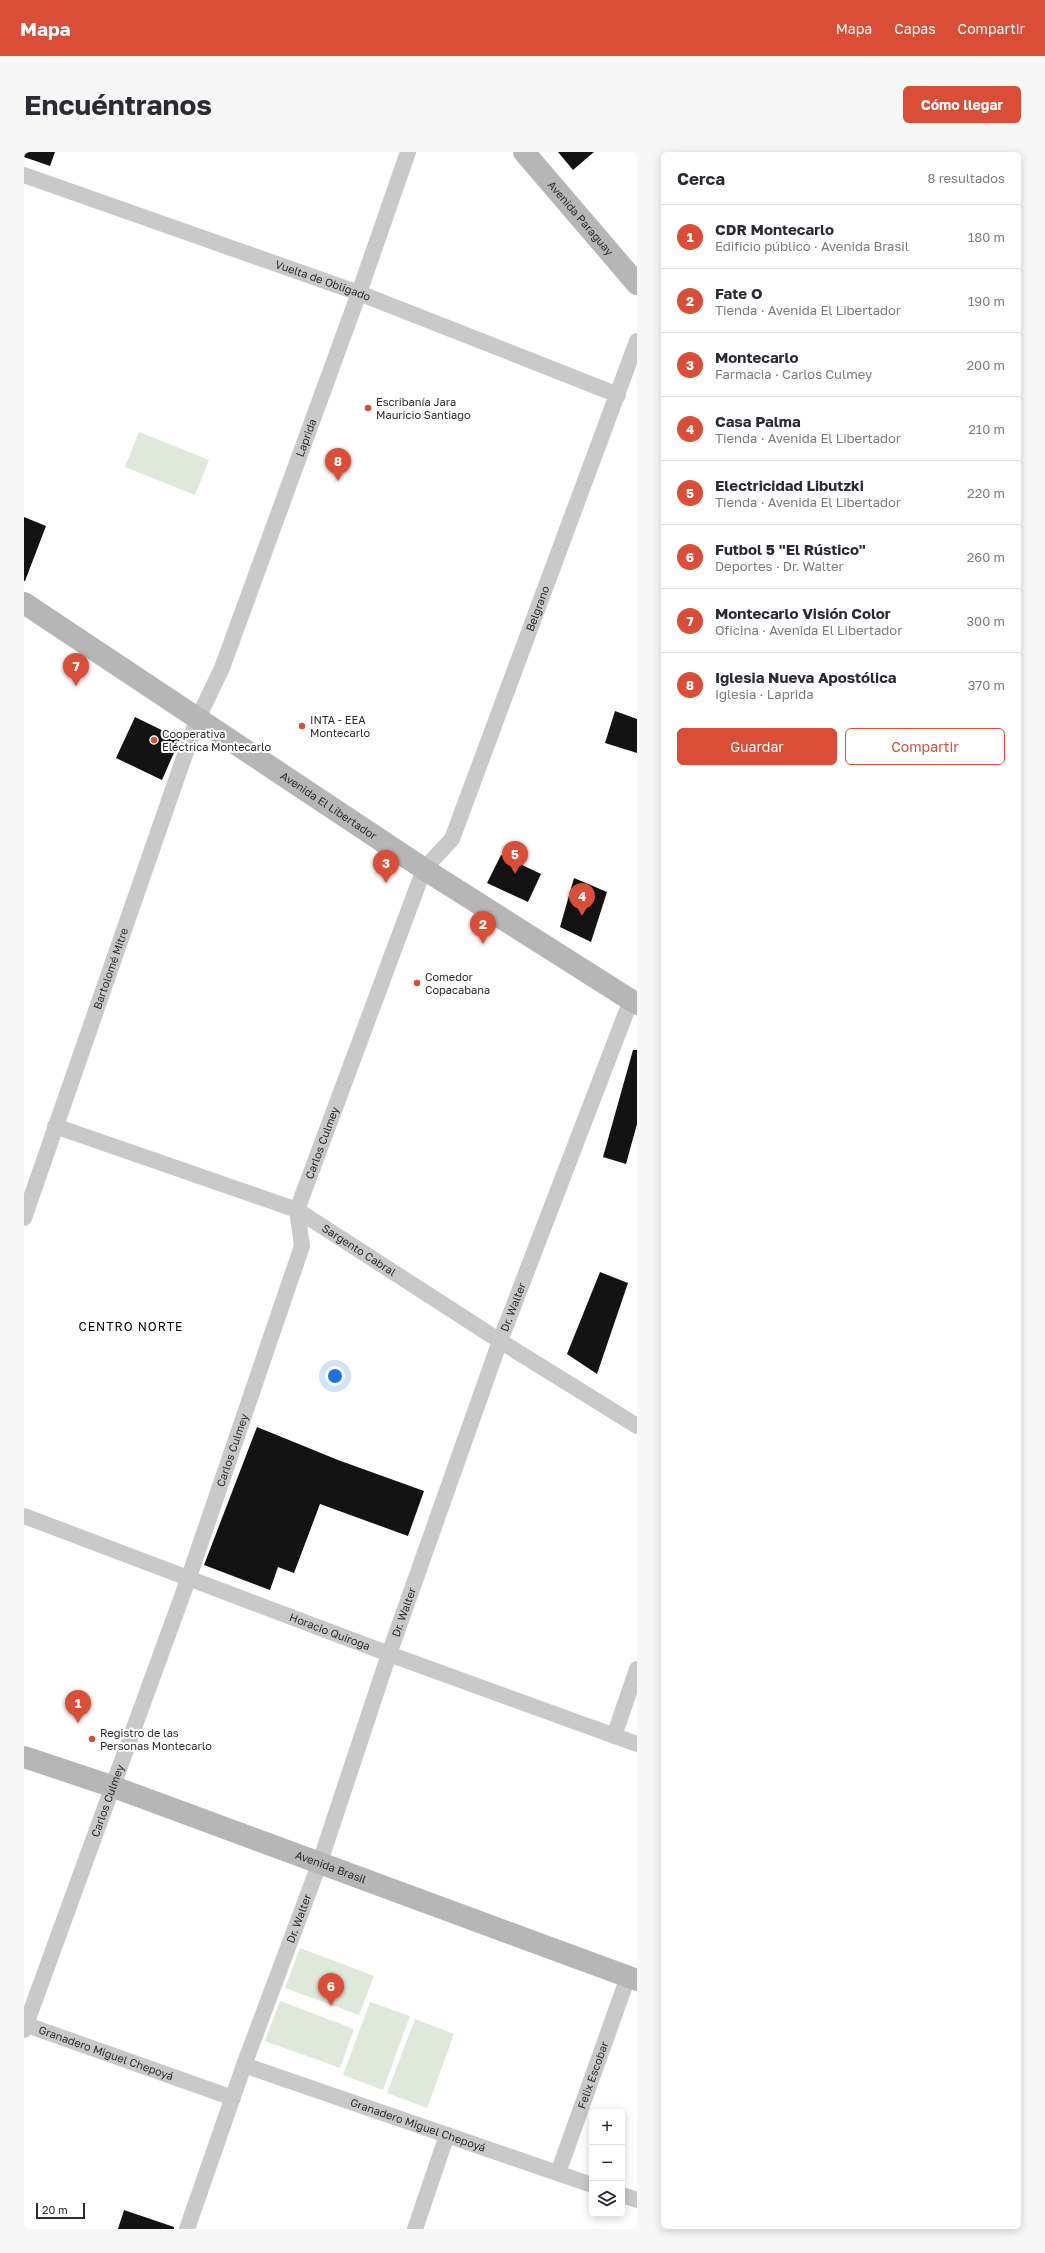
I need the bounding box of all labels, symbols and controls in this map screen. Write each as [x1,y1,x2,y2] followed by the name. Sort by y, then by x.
[20,17,71,40] text: Mapa
[836,20,872,37] text: Mapa
[894,20,936,37] text: Capas
[958,20,1025,37] text: Compartir
[903,86,1021,123] button: Cómo llegar
[24,88,212,121] text: Encuéntranos
[677,168,725,189] text: Cerca
[927,170,1005,186] text: 8 resultados
[546,178,616,258] street label: Avenida Paraguay
[715,220,834,238] text: CDR Montecarlo
[687,229,693,245] text: 1
[968,229,1005,245] text: 180 m
[715,238,909,254] text: Edificio público · Avenida Brasil
[274,257,373,303] street label: Vuelta de Obligado
[715,284,762,302] text: Fate O
[686,293,694,309] text: 2
[968,293,1005,309] text: 190 m
[715,302,901,318] text: Tienda · Avenida El Libertador
[715,348,798,366] text: Montecarlo
[686,357,694,373] text: 3
[967,357,1005,373] text: 200 m
[715,366,872,382] text: Farmacia · Carlos Culmey
[376,395,471,421] place label: Escribanía Jara Mauricio Santiago
[363,403,373,413] marker: Escribanía Jara Mauricio Santiago
[715,412,801,430] text: Casa Palma
[293,417,319,458] street label: Laprida
[686,421,694,437] text: 4
[968,421,1005,437] text: 210 m
[715,430,901,446] text: Tienda · Avenida El Libertador
[325,448,351,481] pin: 8
[715,476,864,494] text: Electricidad Libutzki
[686,485,694,501] text: 5
[967,485,1005,501] text: 220 m
[715,494,901,510] text: Tienda · Avenida El Libertador
[715,540,866,558] text: Futbol 5 "El Rústico"
[686,549,694,565] text: 6
[967,549,1005,565] text: 260 m
[715,558,844,574] text: Deportes · Dr. Walter
[523,583,552,633] street label: Belgrano
[715,604,891,622] text: Montecarlo Visión Color
[686,613,694,629] text: 7
[967,613,1005,629] text: 300 m
[715,622,902,638] text: Oficina · Avenida El Libertador
[63,653,89,686] pin: 7
[715,668,897,686] text: Iglesia Nueva Apostólica
[686,677,694,693] text: 8
[968,677,1005,693] text: 370 m
[715,686,814,702] text: Iglesia · Laprida
[310,713,370,739] place label: INTA - EEA Montecarlo
[297,721,307,731] marker: INTA - EEA Montecarlo
[162,727,271,753] place label: Cooperativa Eléctrica Montecarlo
[677,728,837,765] button: Guardar
[845,728,1005,765] button: Compartir
[149,735,159,745] marker: Cooperativa Eléctrica Montecarlo
[279,769,380,842] street label: Avenida El Libertador
[502,841,528,874] pin: 5
[373,850,399,883] pin: 3
[569,883,595,916] pin: 4
[470,911,496,944] pin: 2
[90,926,130,1011] street label: Bartolomé Mitre
[425,970,490,996] place label: Comedor Copacabana
[412,978,422,988] marker: Comedor Copacabana
[302,1104,341,1181] street label: Carlos Culmey
[320,1221,399,1278] street label: Sargento Cabral
[497,1280,528,1333] street label: Dr. Walter
[79,1319,183,1334] district label: CENTRO NORTE
[325,1366,345,1386] your location
[213,1412,250,1488] street label: Carlos Culmey
[389,1585,418,1638] street label: Dr. Walter
[288,1610,372,1652] street label: Horacio Quiroga
[65,1690,91,1723] pin: 1
[100,1726,212,1752] place label: Registro de las Personas Montecarlo
[87,1734,97,1744] marker: Registro de las Personas Montecarlo
[88,1762,126,1839] street label: Carlos Culmey
[294,1848,369,1886] street label: Avenida Brasil
[283,1891,314,1945] street label: Dr. Walter
[318,1973,344,2006] pin: 6
[37,2023,175,2082] street label: Granadero Miguel Chepoyá
[575,2039,611,2110] street label: Felix Escobar
[349,2095,487,2154] street label: Granadero Miguel Chepoyá
[589,2109,625,2217] map controls
[589,2109,625,2145] button: +
[589,2145,625,2181] button: −
[589,2181,625,2217] button: layers
[36,2201,85,2220] scale bar
[42,2203,68,2216] text: 20 m

